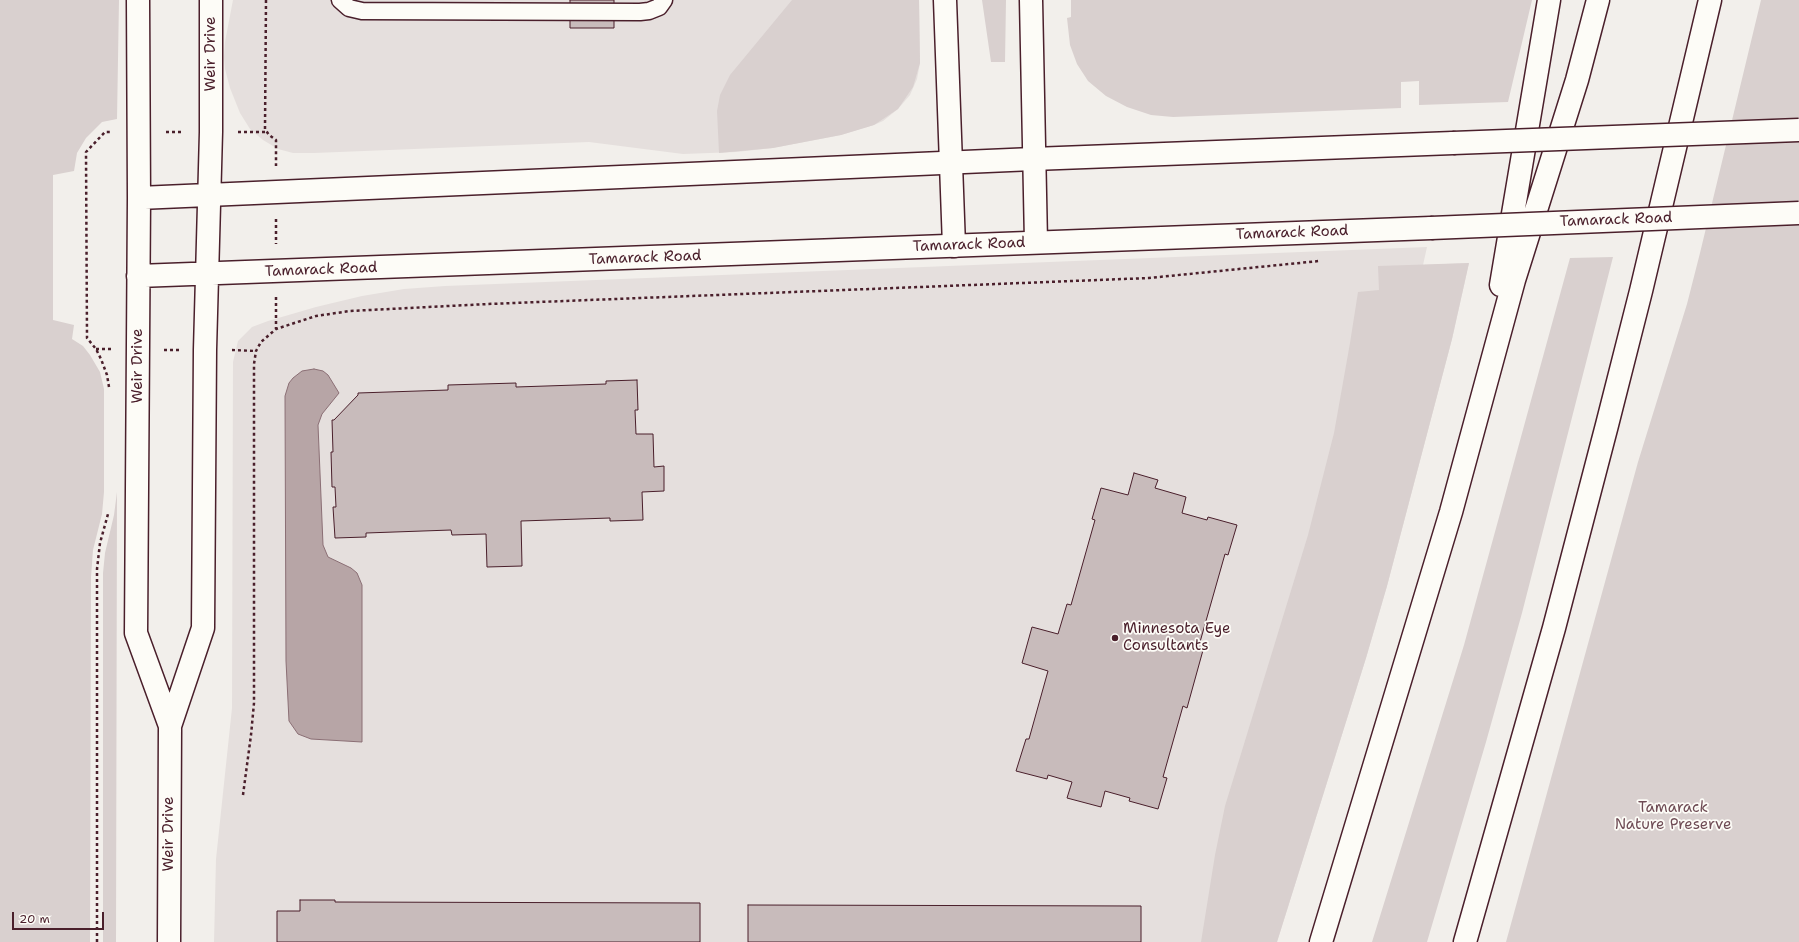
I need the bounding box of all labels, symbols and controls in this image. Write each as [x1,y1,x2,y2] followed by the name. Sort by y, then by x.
[202,16,220,92] street label: Weir Drive
[1559,209,1673,231] street label: Tamarack Road
[1235,222,1349,244] street label: Tamarack Road
[912,234,1026,256] street label: Tamarack Road
[588,247,702,269] street label: Tamarack Road
[264,259,378,281] street label: Tamarack Road
[129,328,147,404] street label: Weir Drive
[1123,620,1231,655] place label: Minnesota Eye Consultants
[1110,633,1120,643] marker: Minnesota Eye Consultants
[160,796,178,872] street label: Weir Drive
[1615,799,1731,834] park label: Tamarack Nature Preserve
[14,904,106,930] scale bar
[19,911,50,927] text: 20 m

